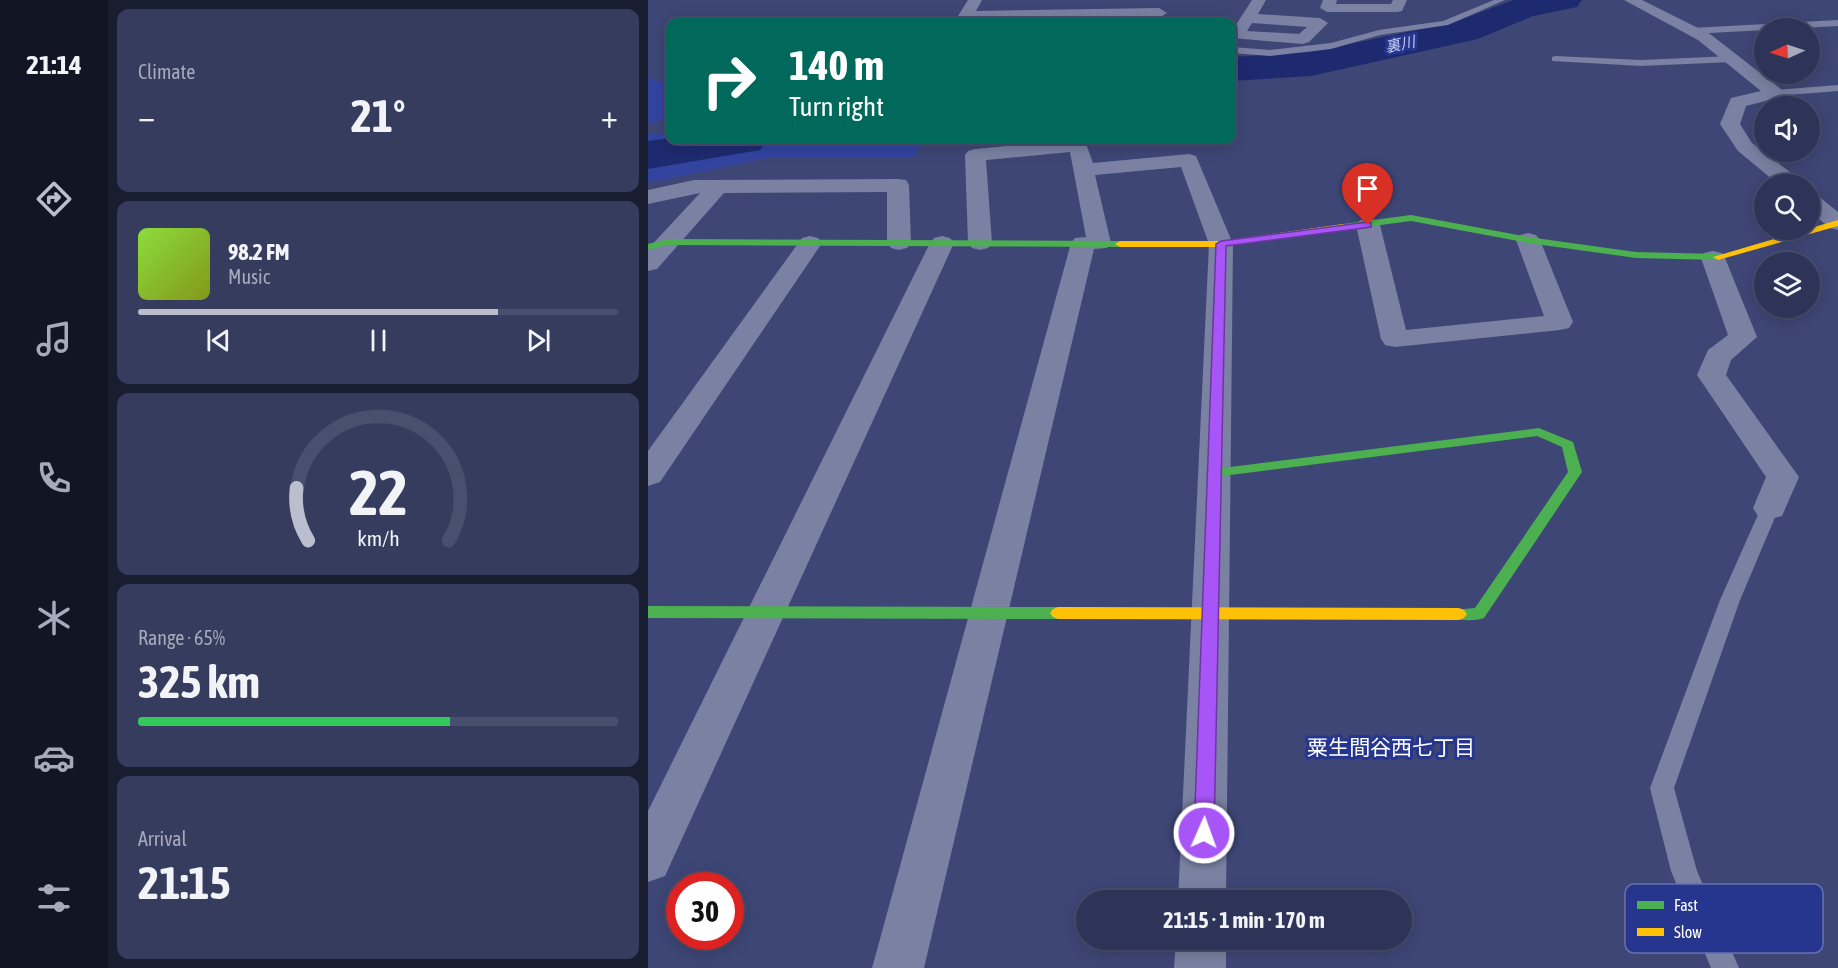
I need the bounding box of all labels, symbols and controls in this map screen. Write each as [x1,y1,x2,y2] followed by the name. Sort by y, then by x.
[1754,18,1820,84] north arrow
[1754,18,1820,318] map controls
[1384,32,1418,55] water label: 裏川
[789,41,884,89] text: 140 m
[690,42,768,120] icon: right
[26,49,82,80] text: 21:14
[138,60,195,83] text: Climate
[351,90,405,142] text: 21°
[789,91,884,122] text: Turn right
[1754,96,1820,162] button: sound
[138,97,155,135] text: −
[601,97,618,135] text: +
[1342,163,1393,225] pin
[1351,172,1384,205] icon: arrive
[1754,174,1820,240] button: search
[33,178,75,220] icon: directions
[228,239,290,265] text: 98.2 FM
[1754,252,1820,318] button: layers
[228,265,270,288] text: Music
[33,318,75,360] icon: music
[202,324,235,357] icon: previous
[362,324,395,357] icon: pause
[522,324,555,357] icon: next
[33,457,75,499] icon: phone
[349,457,407,528] text: 22
[357,526,399,551] text: km/h
[33,597,75,639] icon: climate
[138,626,225,649] text: Range · 65%
[138,656,260,708] text: 325 km
[1307,735,1475,759] district label: 粟生間谷西七丁目
[33,737,75,779] icon: car
[1172,801,1236,865] position arrow
[138,827,187,850] text: Arrival
[138,857,231,909] text: 21:15
[666,872,744,950] speed limit sign: 30
[33,877,75,919] icon: filters
[1625,884,1823,953] legend
[1674,896,1698,914] text: Fast
[1163,907,1325,933] text: 21:15 · 1 min · 170 m
[1674,923,1702,941] text: Slow

